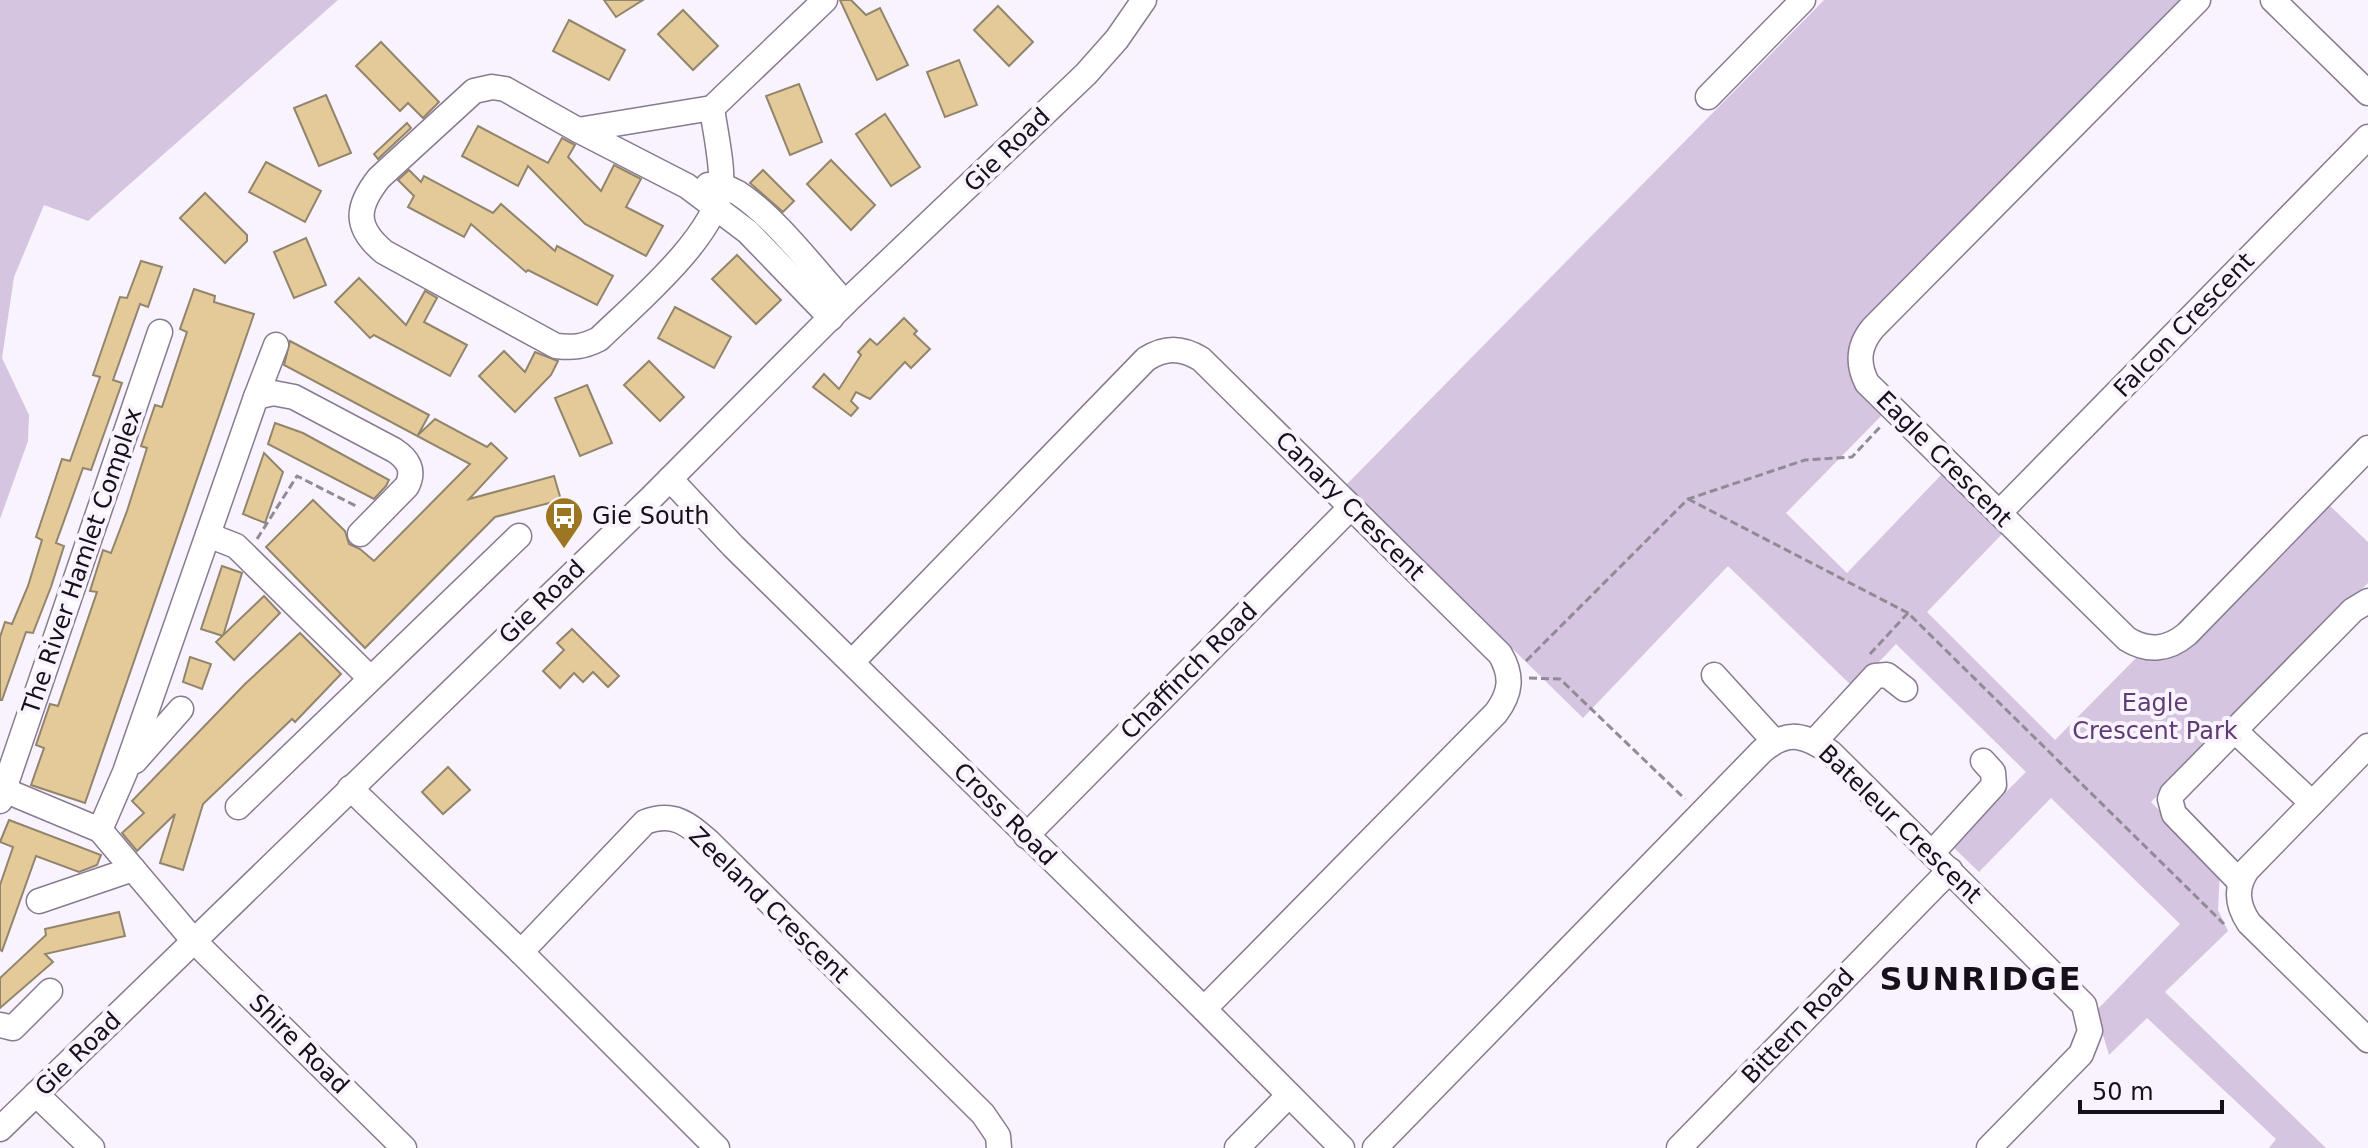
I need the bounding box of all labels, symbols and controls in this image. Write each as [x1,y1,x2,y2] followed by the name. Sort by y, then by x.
[958,102,1056,198] street label: Gie Road
[2108,247,2260,403] street label: Falcon Crescent
[1870,385,2018,533] street label: Eagle Crescent
[16,404,148,719] street label: The River Hamlet Complex
[1270,426,1430,586] street label: Canary Crescent
[543,495,585,550] bus stop icon: Gie South
[592,502,709,530] place label: Gie South
[493,554,591,650] street label: Gie Road
[1115,597,1263,745] street label: Chaffinch Road
[2072,689,2238,745] park label: Eagle Crescent Park
[1813,739,1987,909] street label: Bateleur Crescent
[948,757,1062,871] street label: Cross Road
[683,822,855,988] street label: Zeeland Crescent
[1879,960,2083,998] district label: SUNRIDGE
[1736,963,1860,1089] street label: Bittern Road
[243,988,355,1100] street label: Shire Road
[29,1006,127,1102] street label: Gie Road
[2080,1064,2222,1114] scale bar
[2092,1078,2154,1106] text: 50 m

